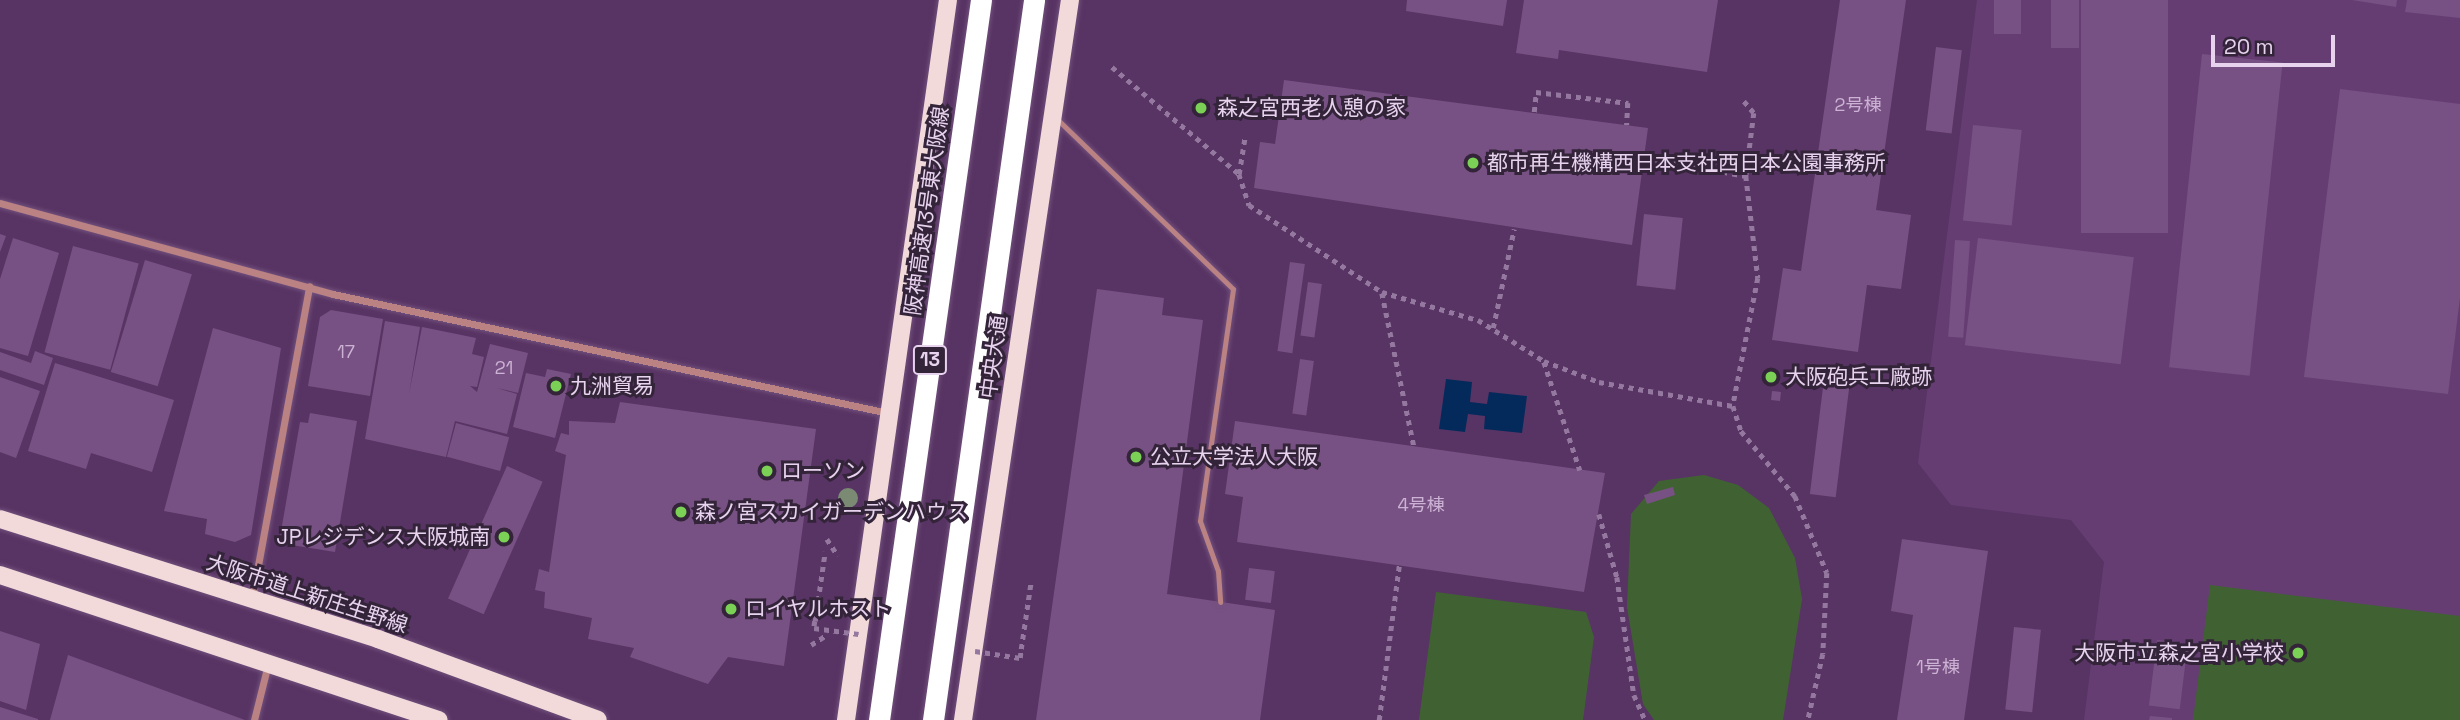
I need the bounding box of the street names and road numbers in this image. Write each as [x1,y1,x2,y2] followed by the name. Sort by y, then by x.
[900,105,954,317] street label: 阪神高速13号東大阪線
[976,314,1012,400] street label: 中央大通
[912,344,948,376] road number: 13
[203,550,411,638] street label: 大阪市道上新庄生野線

